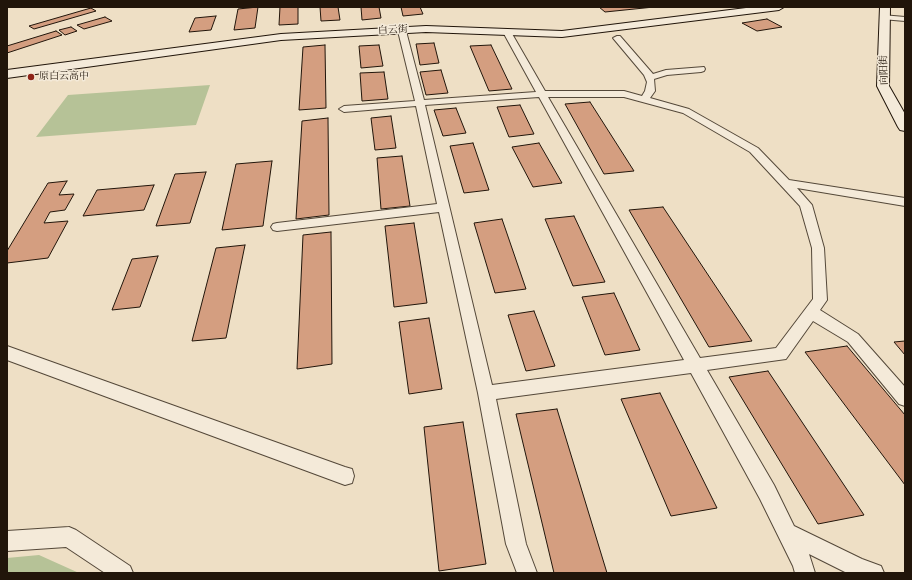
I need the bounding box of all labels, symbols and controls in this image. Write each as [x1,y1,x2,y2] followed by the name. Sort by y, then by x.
[378,24,408,38] street label: 白云街
[878,55,892,85] street label: 向阳街
[39,71,89,83] place label: 原白云高中
[26,72,36,82] marker: 原白云高中

